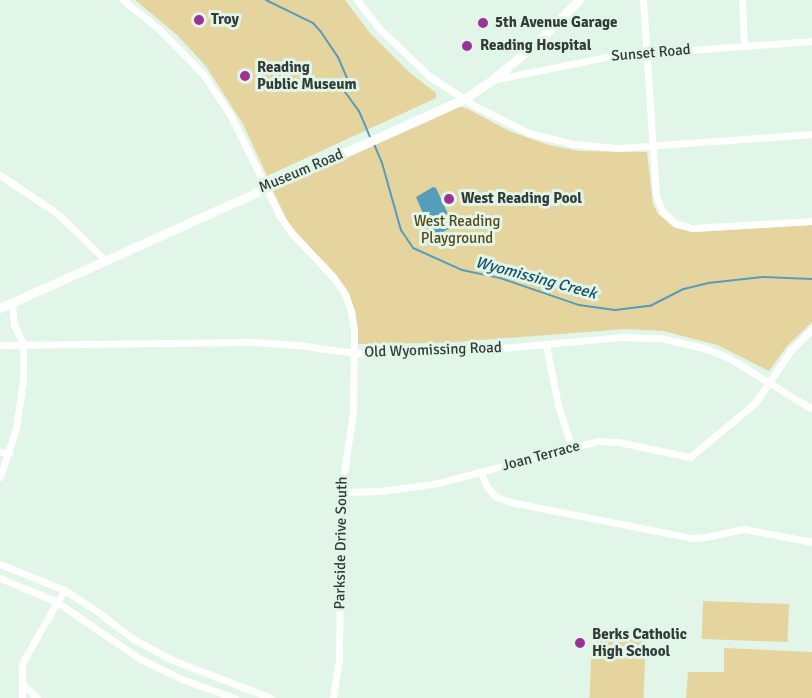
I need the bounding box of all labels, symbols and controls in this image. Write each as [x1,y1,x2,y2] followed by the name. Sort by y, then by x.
[211,11,239,29] place label: Troy
[192,13,206,27] marker: Troy
[495,14,618,32] place label: 5th Avenue Garage
[476,16,490,30] marker: 5th Avenue Garage
[458,37,476,55] marker: Reading Hospital
[480,37,591,55] place label: Reading Hospital
[611,41,691,65] street label: Sunset Road
[257,58,357,93] place label: Reading Public Museum
[238,69,252,83] marker: Reading Public Museum
[256,145,346,197] street label: Museum Road
[461,190,582,208] place label: West Reading Pool
[442,192,456,206] marker: West Reading Pool
[414,212,500,247] park label: West Reading Playground
[473,253,599,303] water label: Wyomissing Creek
[364,339,502,361] street label: Old Wyomissing Road
[500,437,582,475] street label: Joan Terrace
[331,476,351,610] street label: Parkside Drive South
[592,625,687,660] place label: Berks Catholic High School
[573,636,587,650] marker: Berks Catholic High School

